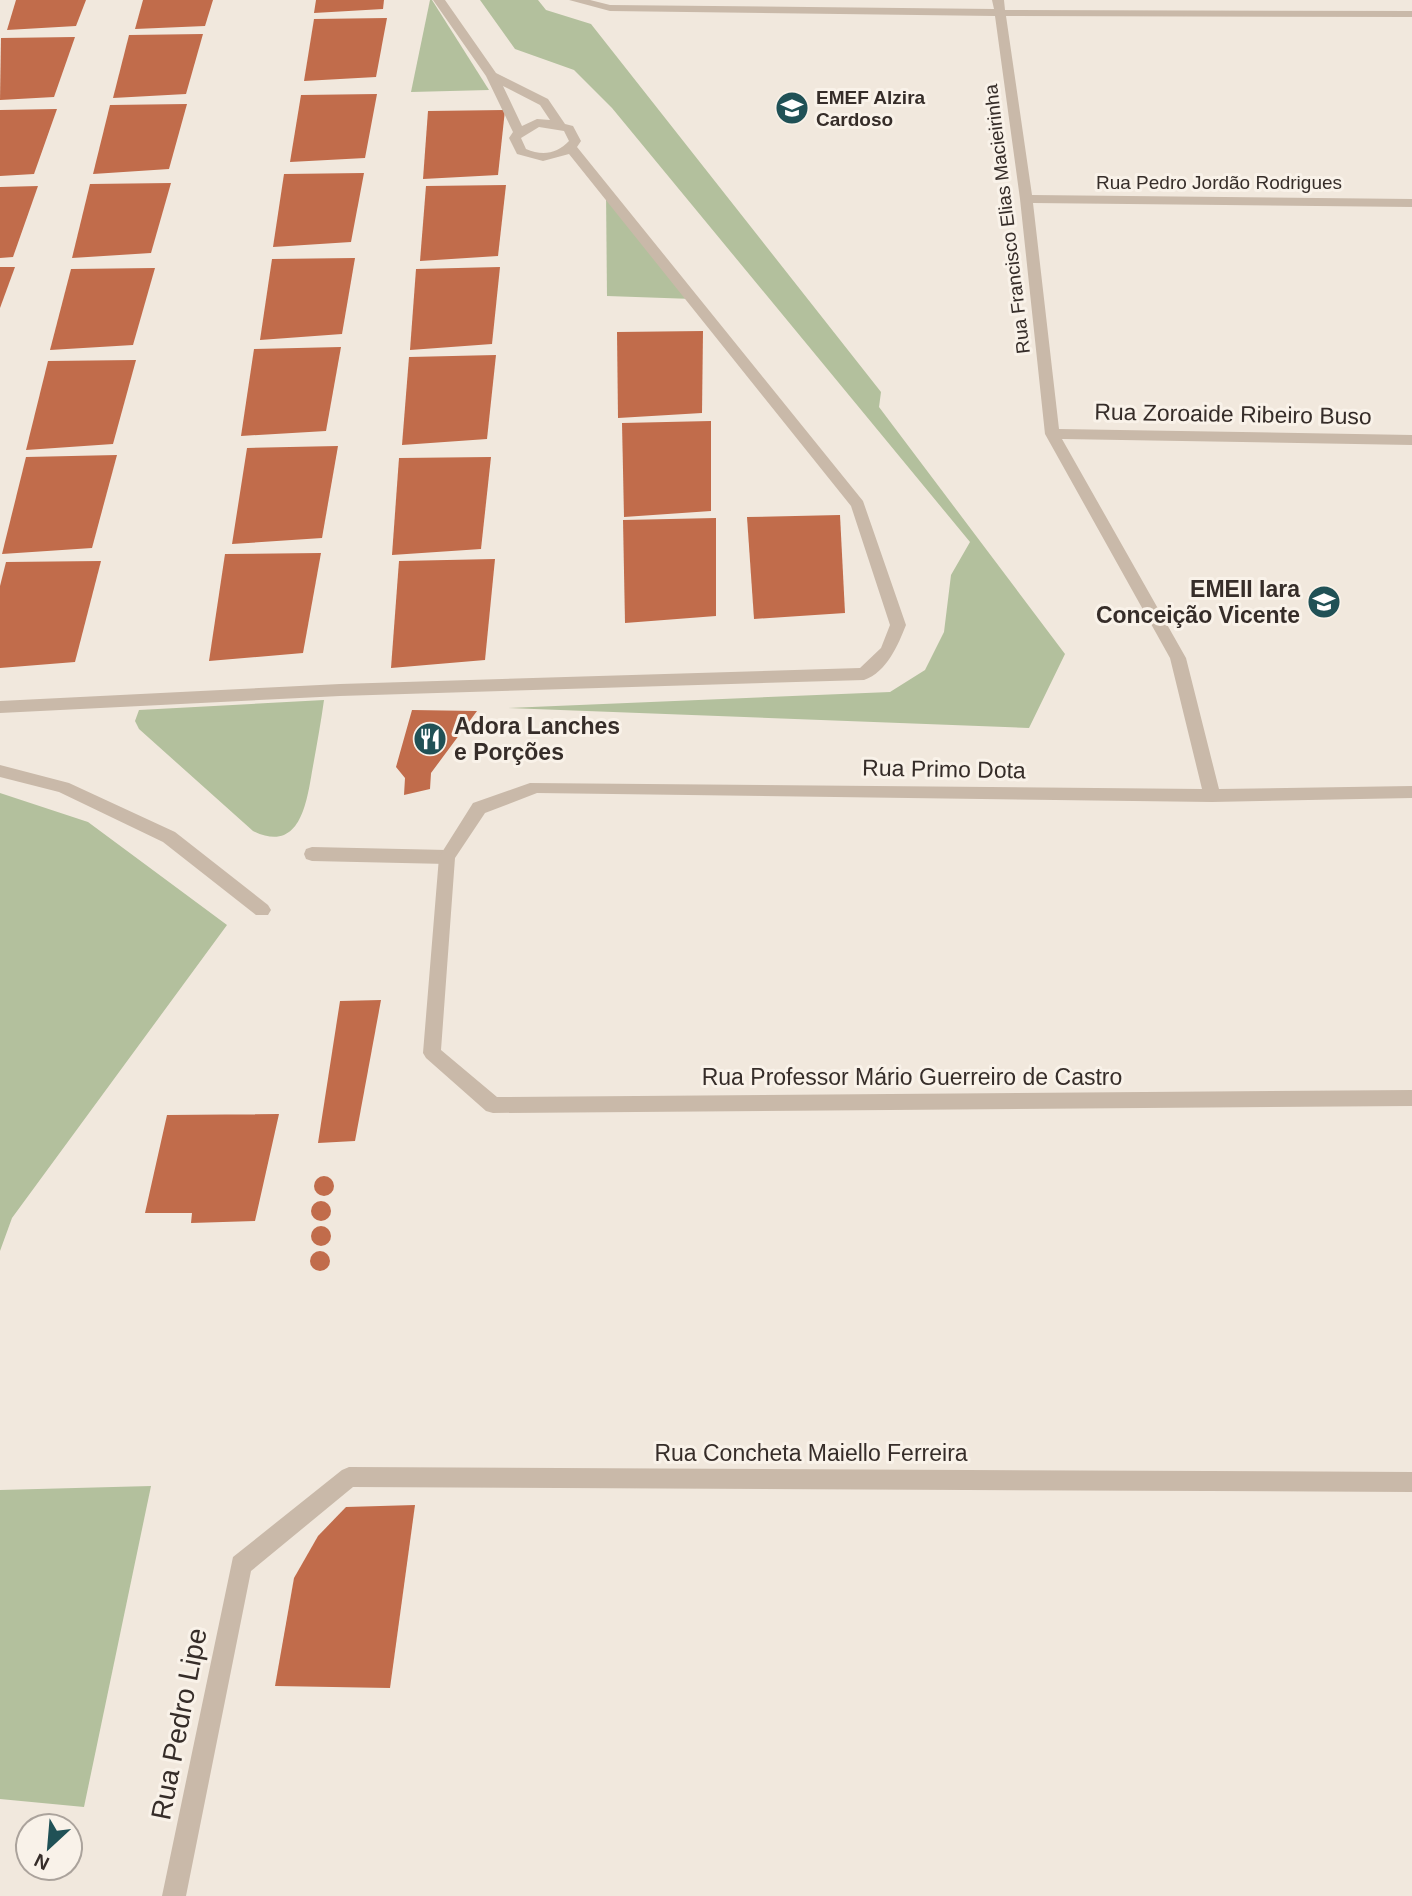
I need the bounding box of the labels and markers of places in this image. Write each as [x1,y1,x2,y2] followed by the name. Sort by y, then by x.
[816,87,926,130] place label: EMEF Alzira Cardoso
[773,89,811,127] school or university icon: EMEF Alzira Cardoso
[1096,576,1300,628] place label: EMEII Iara Conceição Vicente
[1305,583,1343,621] school or university icon: EMEII Iara Conceição Vicente
[454,713,620,765] place label: Adora Lanches e Porções
[411,720,449,758] restaurant icon: Adora Lanches e Porções

